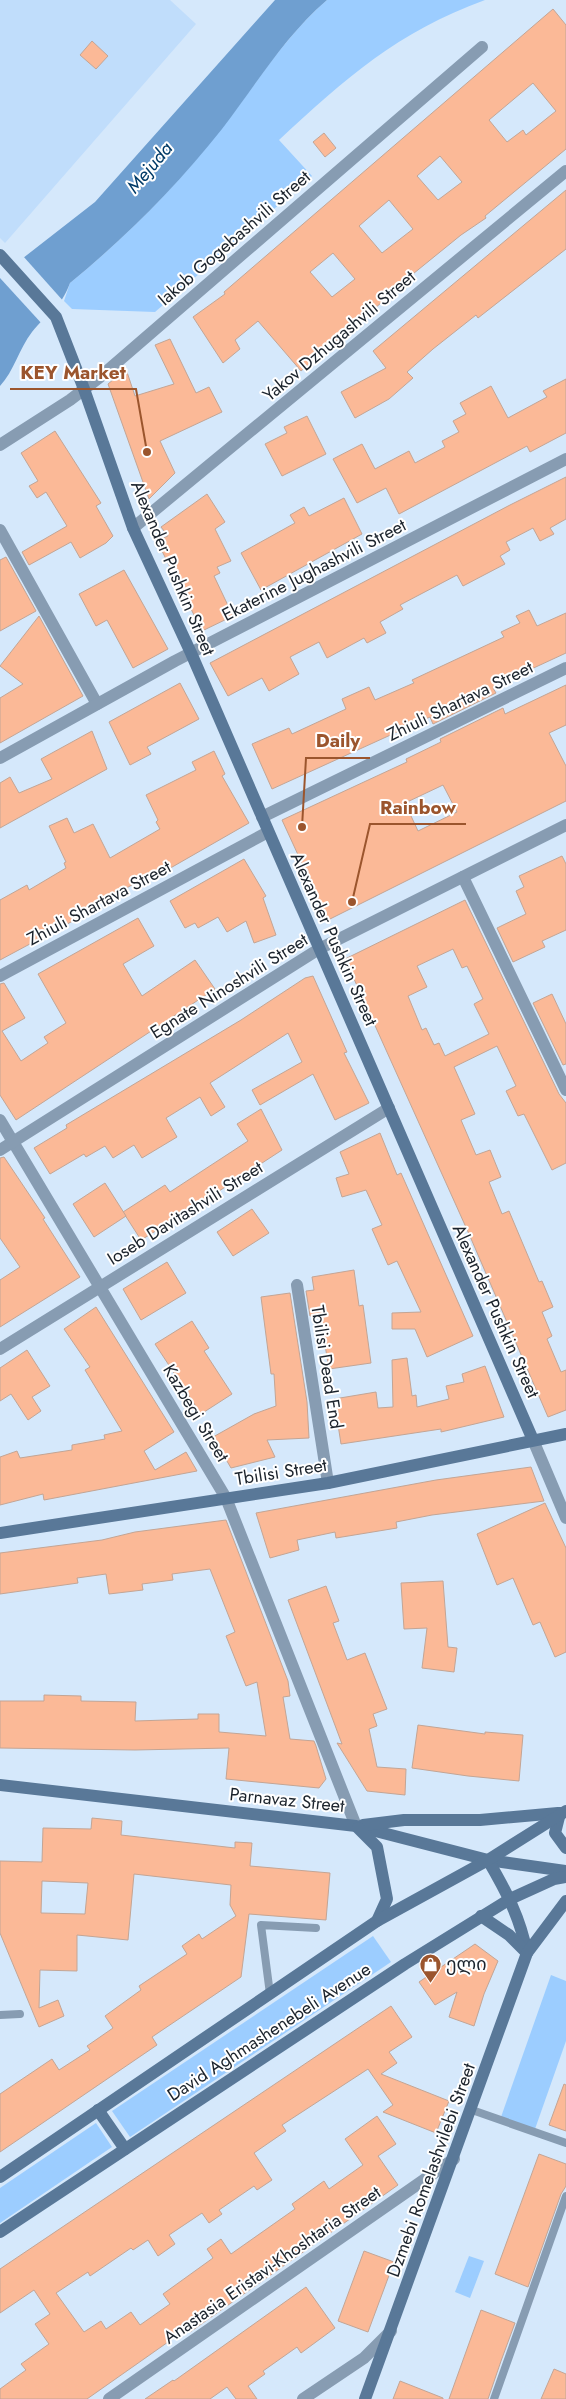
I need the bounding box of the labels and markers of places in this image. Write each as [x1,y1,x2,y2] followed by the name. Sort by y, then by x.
[10,355,136,389] callout: KEY Market
[306,724,370,758] callout: Daily
[370,790,466,824] callout: Rainbow
[446,1951,487,1977] place label: ელი
[418,1952,442,1983] shop icon: ელი

